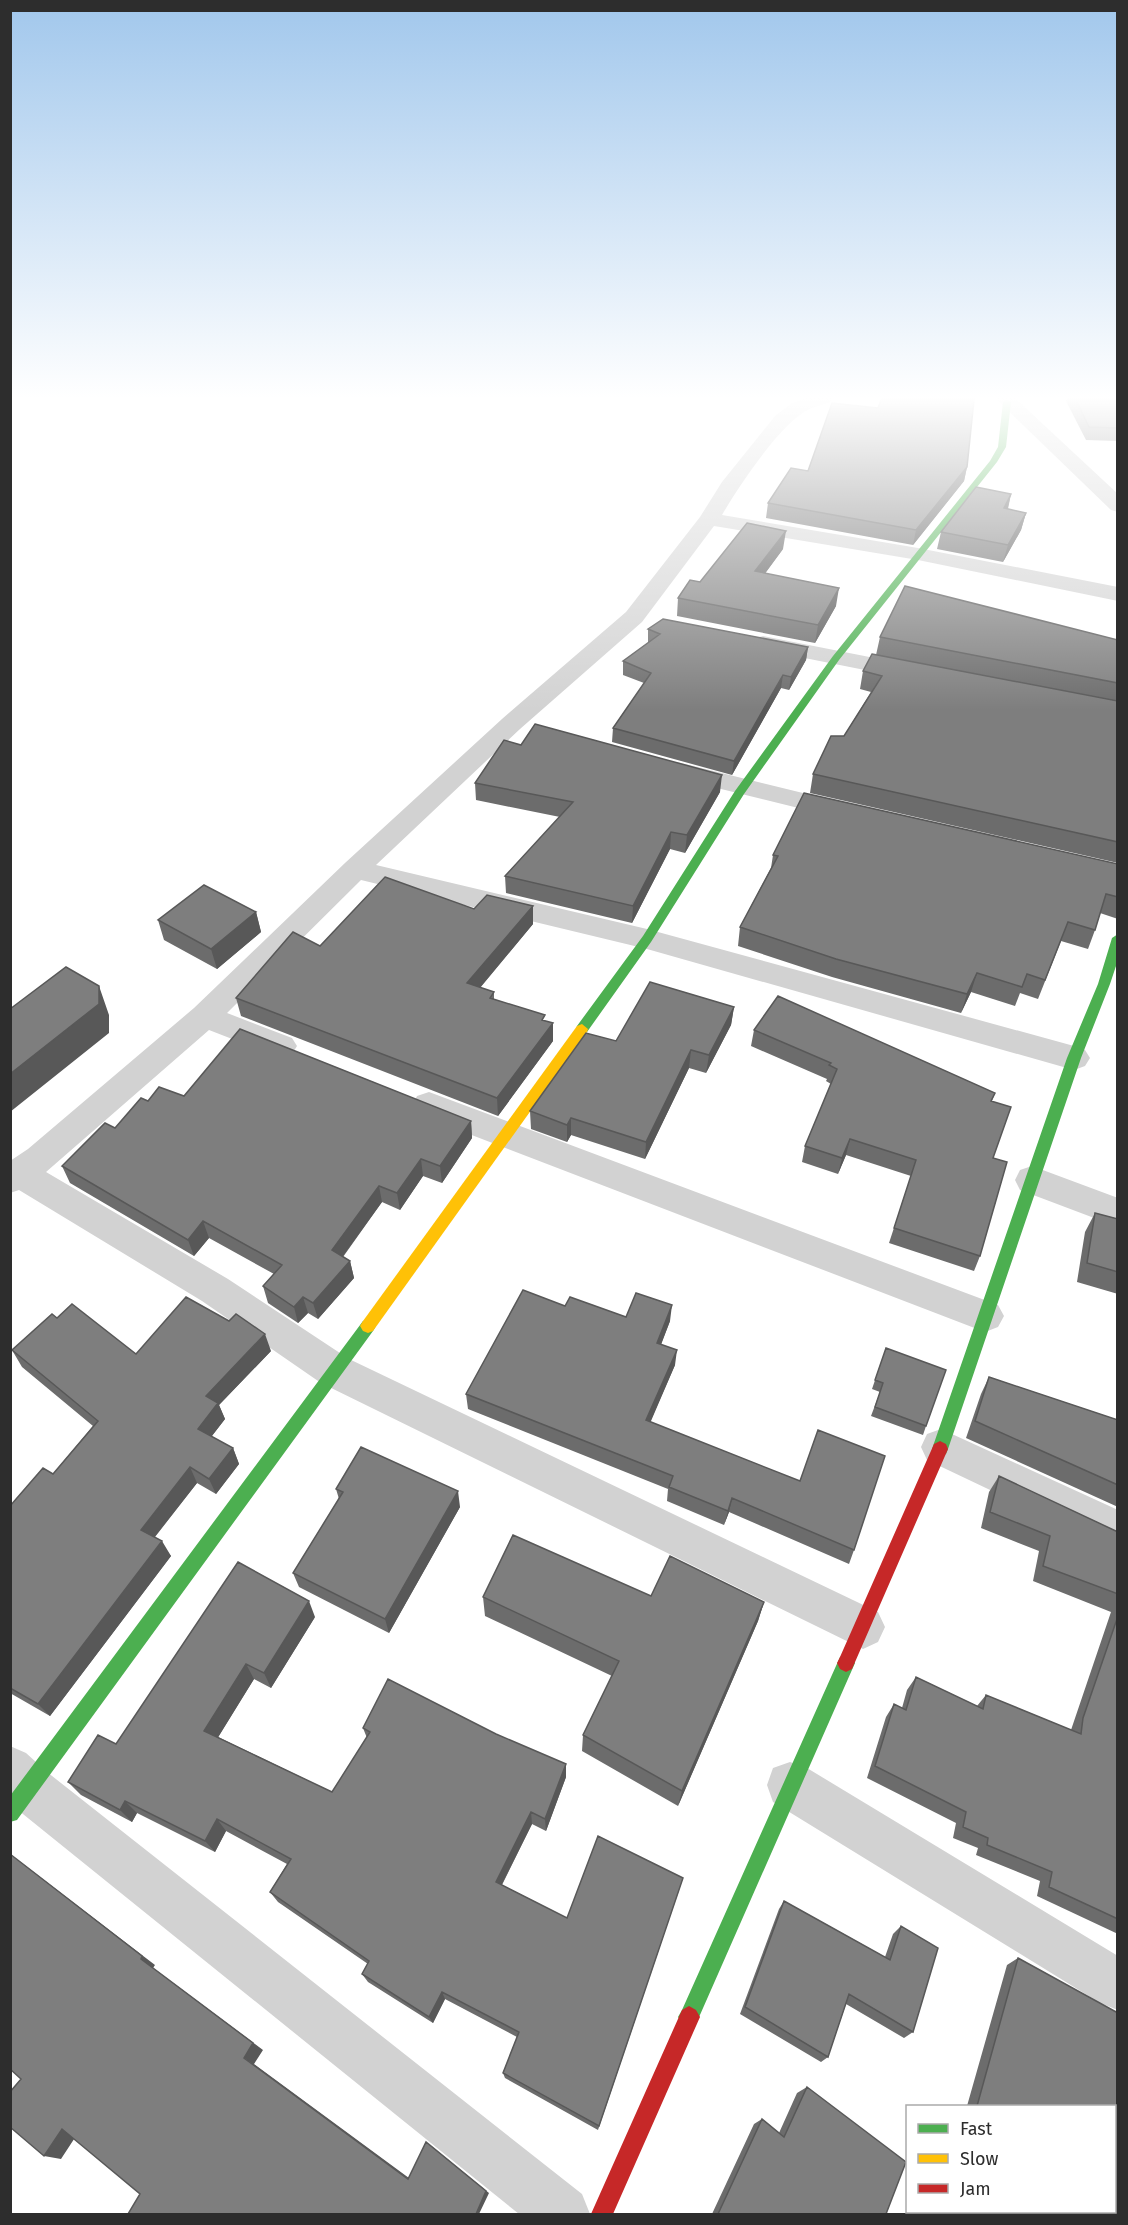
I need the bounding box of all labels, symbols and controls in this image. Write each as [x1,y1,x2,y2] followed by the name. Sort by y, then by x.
[906,2105,1116,2213] legend
[960,2118,993,2140] text: Fast
[960,2148,999,2170] text: Slow
[960,2178,991,2200] text: Jam

